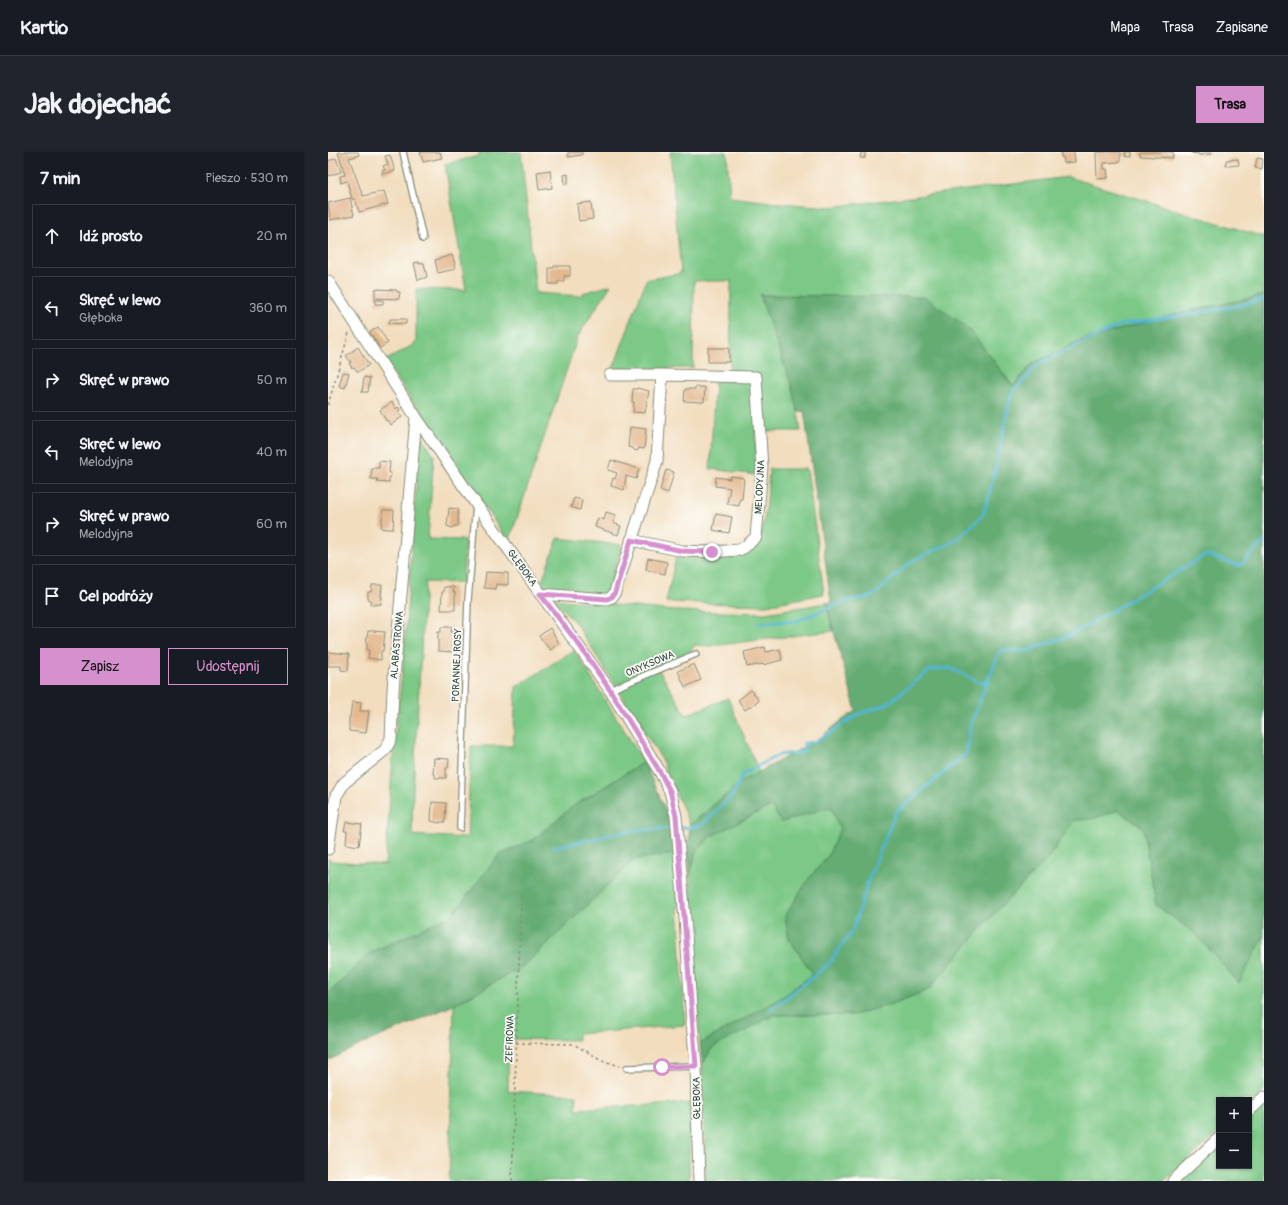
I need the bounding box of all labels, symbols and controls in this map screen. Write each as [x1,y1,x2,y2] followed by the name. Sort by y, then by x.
[20,16,68,40] text: Kartio
[1110,19,1140,36] text: Mapa
[1162,19,1194,36] text: Trasa
[1216,19,1268,36] text: Zapisane
[1196,86,1264,123] button: Trasa
[24,87,172,122] text: Jak dojechać
[40,168,80,189] text: 7 min
[205,170,288,186] text: Pieszo · 530 m
[41,225,63,247] icon: ahead
[79,227,143,246] text: Idź prosto
[256,228,287,244] text: 20 m
[79,291,161,310] text: Skręć w lewo
[41,297,63,319] icon: left
[249,300,287,316] text: 360 m
[79,310,123,326] text: Głęboka
[41,369,63,391] icon: right
[79,371,169,390] text: Skręć w prawo
[257,372,287,388] text: 50 m
[79,435,161,454] text: Skręć w lewo
[41,441,63,463] icon: left
[256,444,287,460] text: 40 m
[79,454,133,470] text: Melodyjna
[753,459,767,515] street label: MELODYJNA
[79,507,169,526] text: Skręć w prawo
[41,513,63,535] icon: right
[256,516,287,532] text: 60 m
[79,526,133,542] text: Melodyjna
[703,543,721,561] route end
[505,547,540,589] street label: GŁĘBOKA
[41,585,63,607] icon: arrive
[79,587,153,606] text: Cel podróży
[388,610,406,680] street label: ALABASTROWA
[450,628,464,702] street label: PORANNEJ ROSY
[40,648,160,685] button: Zapisz
[168,648,288,685] button: Udostępnij
[624,648,677,680] street label: ONYKSOWA
[503,1015,517,1063] street label: ZEFIROWA
[653,1058,671,1076] route start
[691,1076,703,1119] street label: GŁĘBOKA
[1216,1097,1252,1169] map controls
[1216,1097,1252,1133] button: +
[1216,1133,1252,1169] button: −

